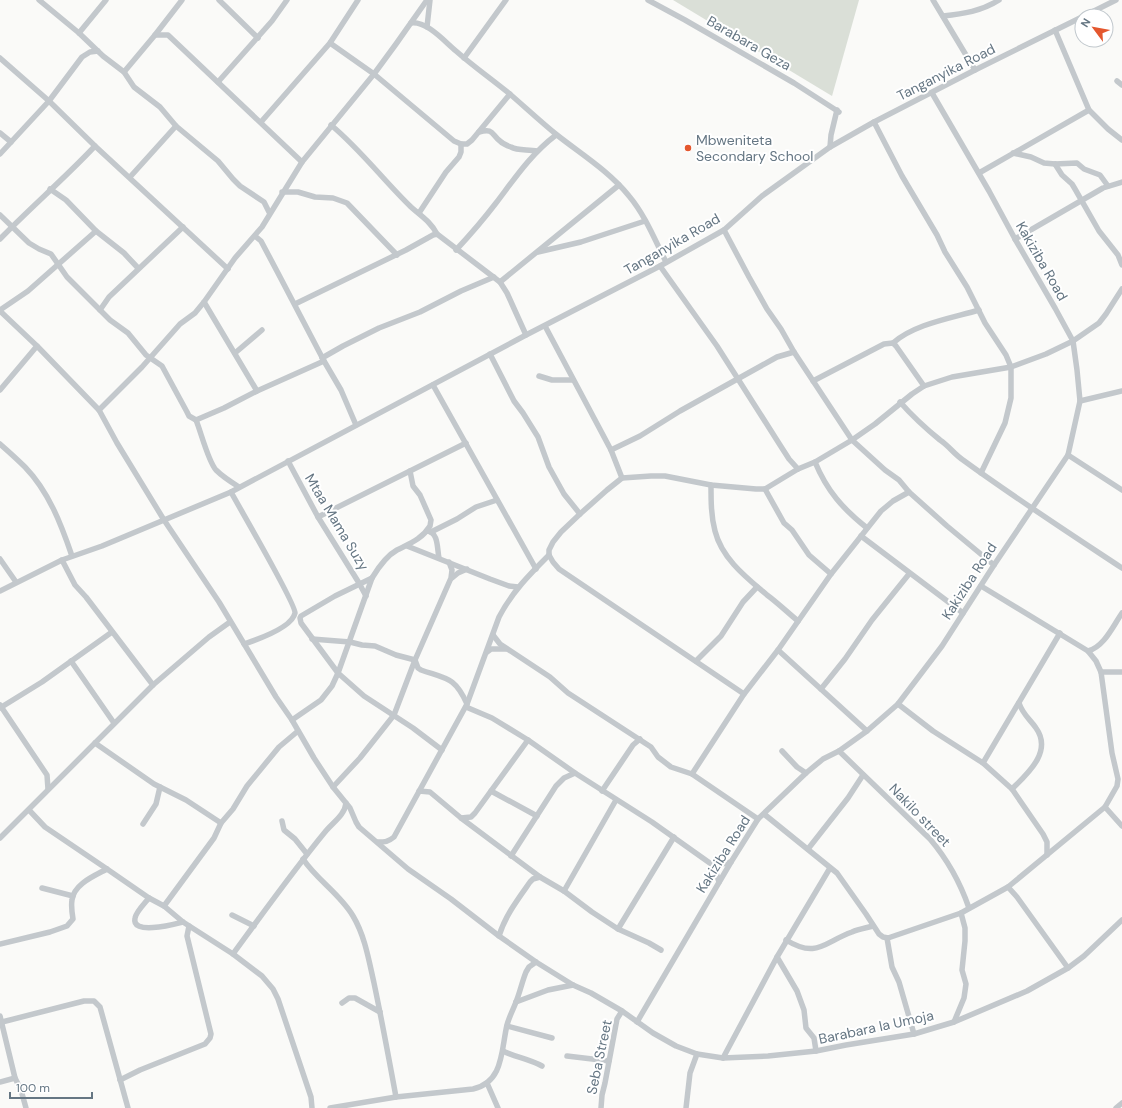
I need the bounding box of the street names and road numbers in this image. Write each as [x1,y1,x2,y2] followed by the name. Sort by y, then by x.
[704,12,794,74] street label: Barabara Geza
[894,40,998,104] street label: Tanganyika Road
[621,209,723,279] street label: Tanganyika Road
[1012,218,1072,304] street label: Kakiziba Road
[301,470,373,574] street label: Mtaa Mama Suzy
[937,539,1001,623] street label: Kakiziba Road
[885,780,955,850] street label: Nakilo street
[692,812,754,896] street label: Kakiziba Road
[817,1006,935,1048] street label: Barabara la Umoja
[582,1018,616,1096] street label: Seba Street

